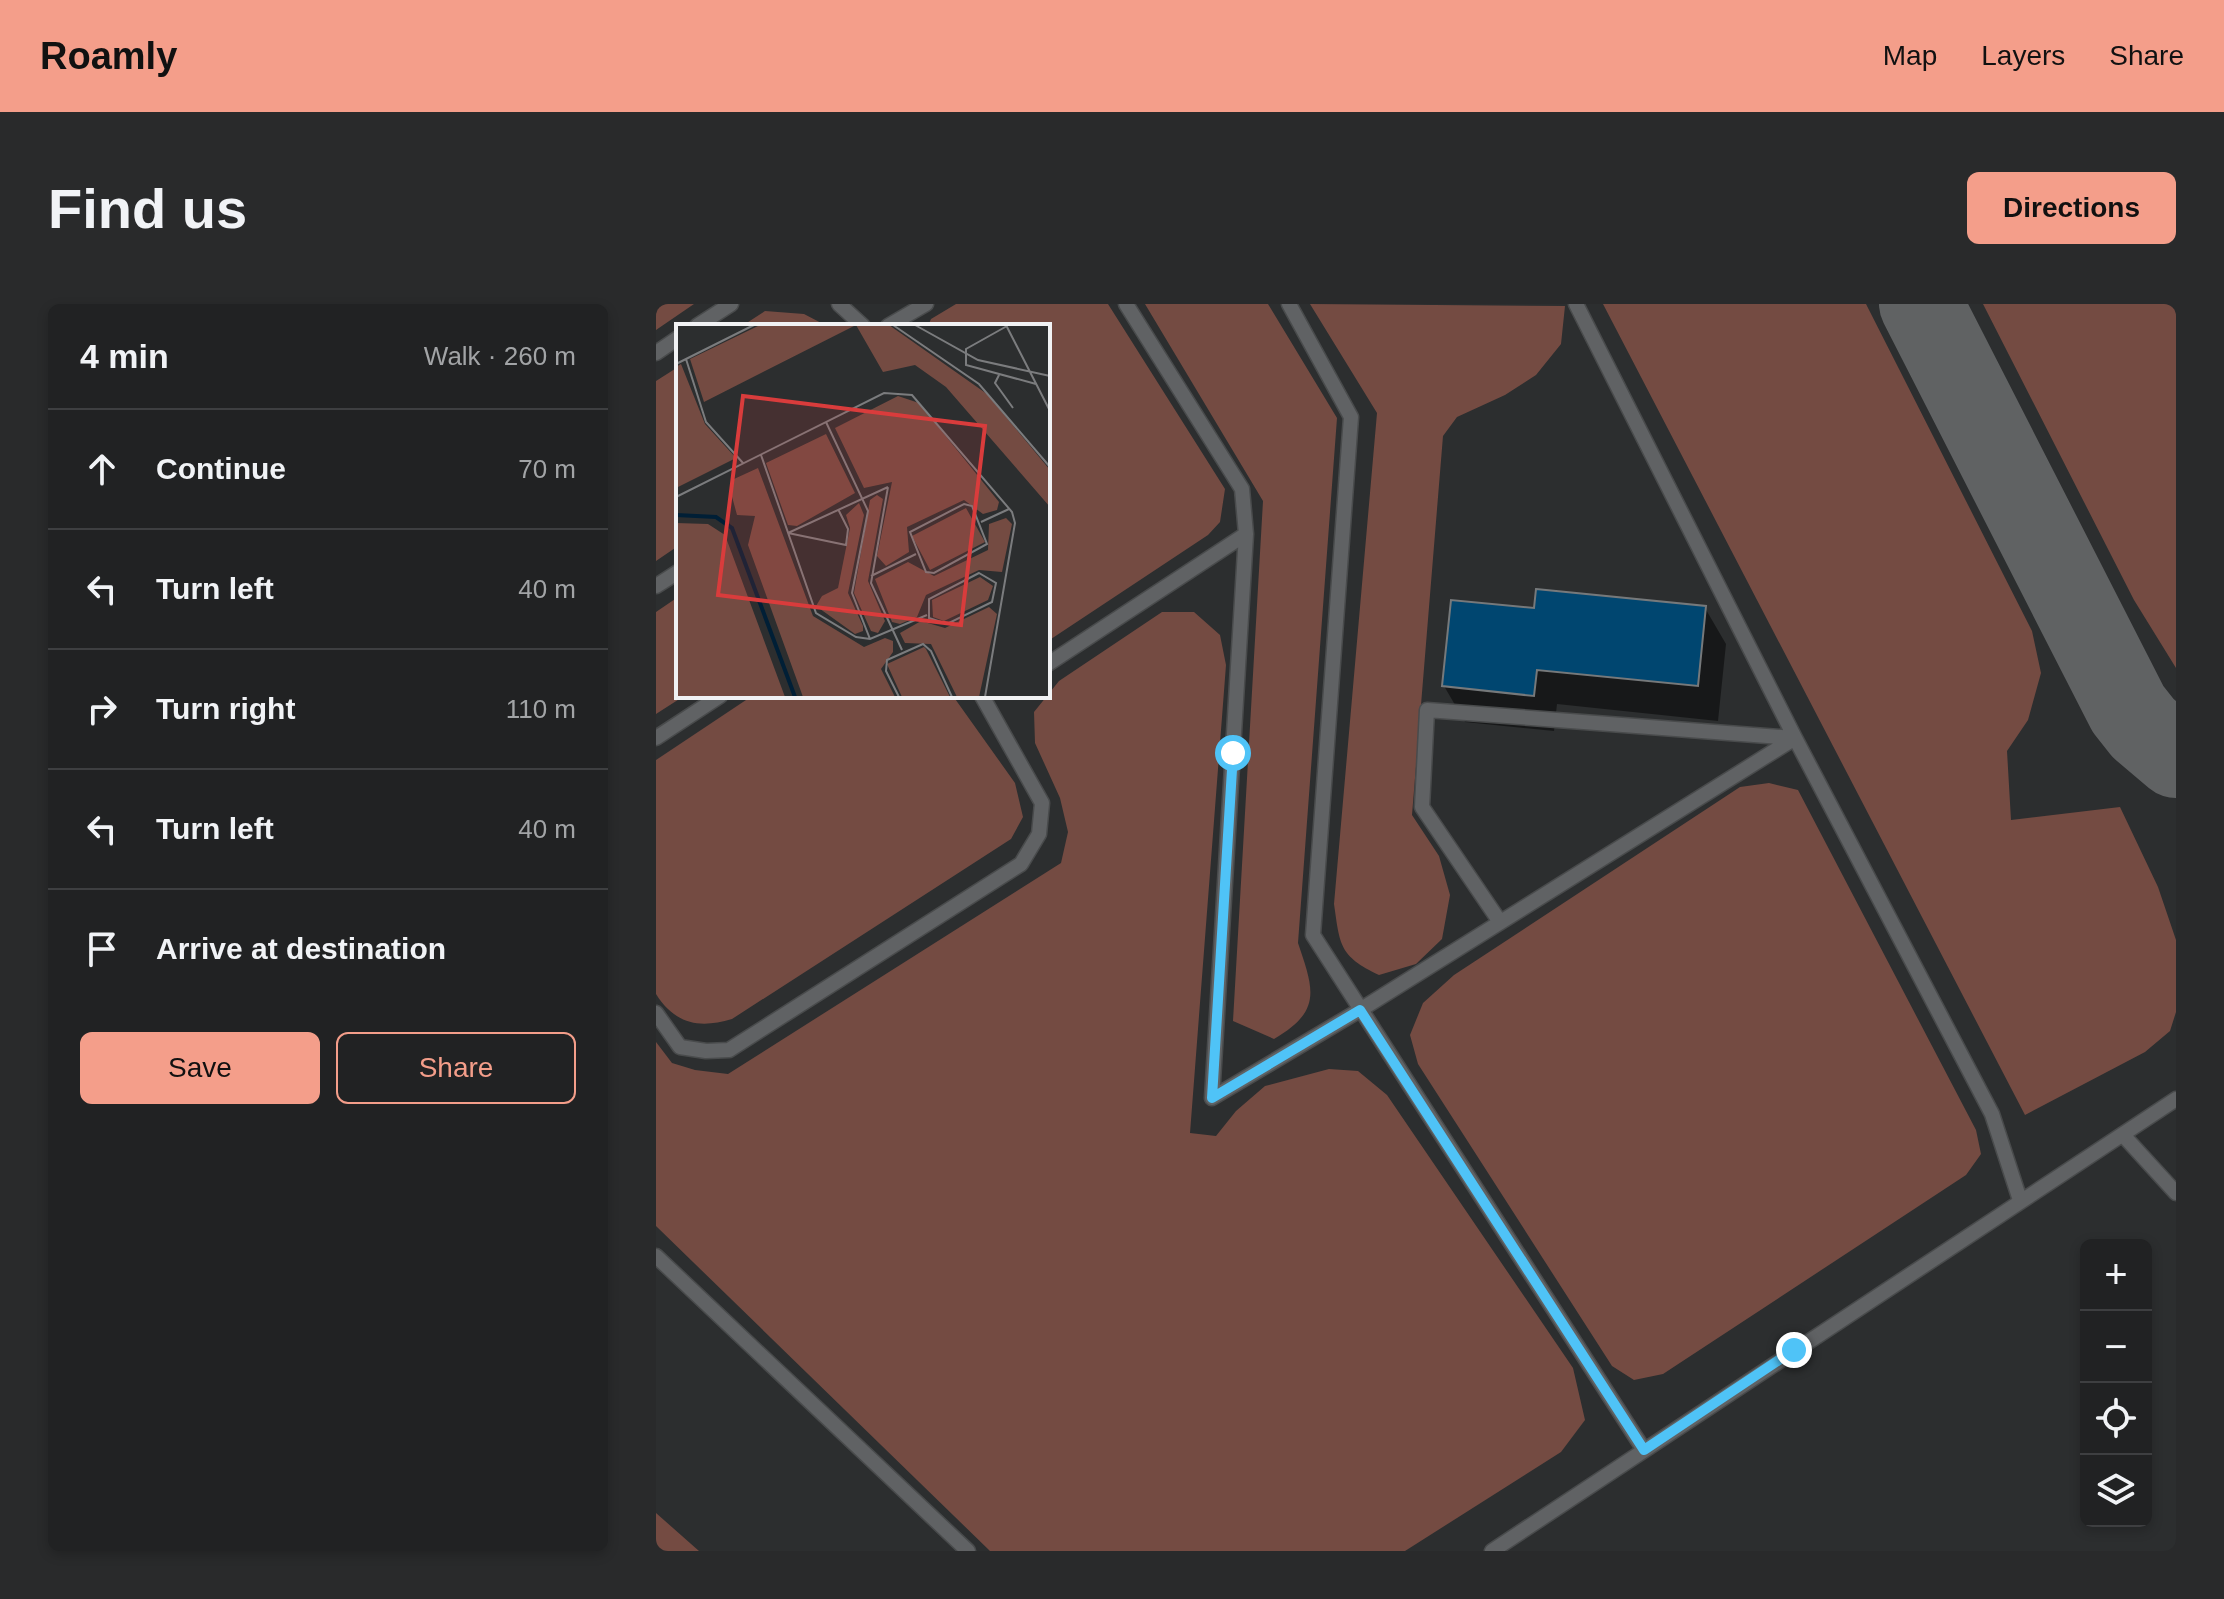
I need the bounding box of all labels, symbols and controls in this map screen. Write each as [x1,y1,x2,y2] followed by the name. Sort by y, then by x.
[40,35,177,77] text: Roamly
[1883,40,1937,71] text: Map
[1981,40,2065,71] text: Layers
[2109,40,2184,71] text: Share
[1967,172,2176,244] button: Directions
[48,177,247,240] text: Find us
[676,324,1050,698] inset map
[80,337,169,375] text: 4 min
[424,341,576,371] text: Walk · 260 m
[80,447,124,491] icon: ahead
[156,452,286,485] text: Continue
[518,454,576,484] text: 70 m
[80,567,124,611] icon: left
[156,572,274,605] text: Turn left
[518,574,576,604] text: 40 m
[80,687,124,731] icon: right
[156,692,295,725] text: Turn right
[506,694,576,724] text: 110 m
[1215,735,1251,771] route start
[80,807,124,851] icon: left
[156,812,274,845] text: Turn left
[518,814,576,844] text: 40 m
[80,927,124,971] icon: arrive
[156,932,446,965] text: Arrive at destination
[80,1032,320,1104] button: Save
[336,1032,576,1104] button: Share
[2080,1239,2152,1527] map controls
[2080,1239,2152,1311] button: +
[2080,1311,2152,1383] button: −
[1776,1332,1812,1368] route end
[2080,1383,2152,1455] button: locate
[2080,1455,2152,1527] button: layers

